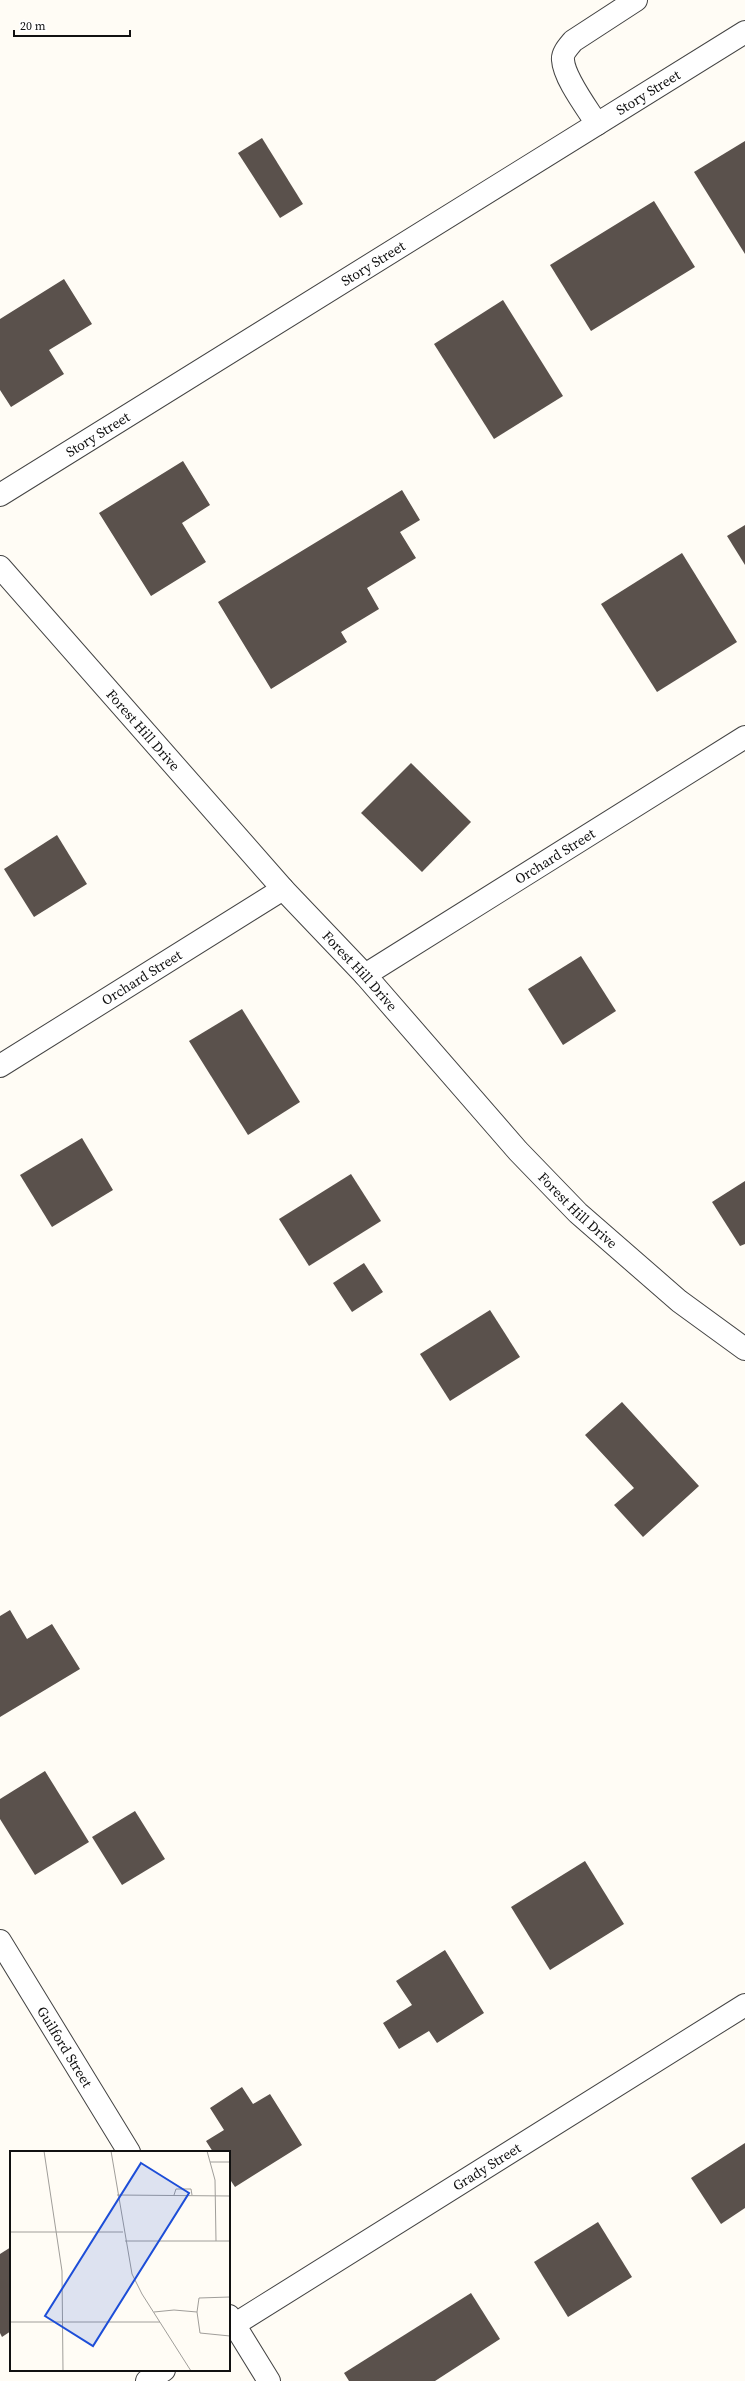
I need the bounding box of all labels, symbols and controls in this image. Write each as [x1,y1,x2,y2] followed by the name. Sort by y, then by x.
[14,12,130,38] scale bar
[20,18,46,34] text: 20 m
[612,65,684,120] street label: Story Street
[337,236,409,291] street label: Story Street
[62,407,134,462] street label: Story Street
[102,685,185,775] street label: Forest Hill Drive
[511,823,599,889] street label: Orchard Street
[318,926,402,1015] street label: Forest Hill Drive
[98,945,186,1010] street label: Orchard Street
[534,1168,622,1253] street label: Forest Hill Drive
[32,2002,97,2092] street label: Guilford Street
[449,2138,525,2196] street label: Grady Street
[10,2151,230,2371] inset map

